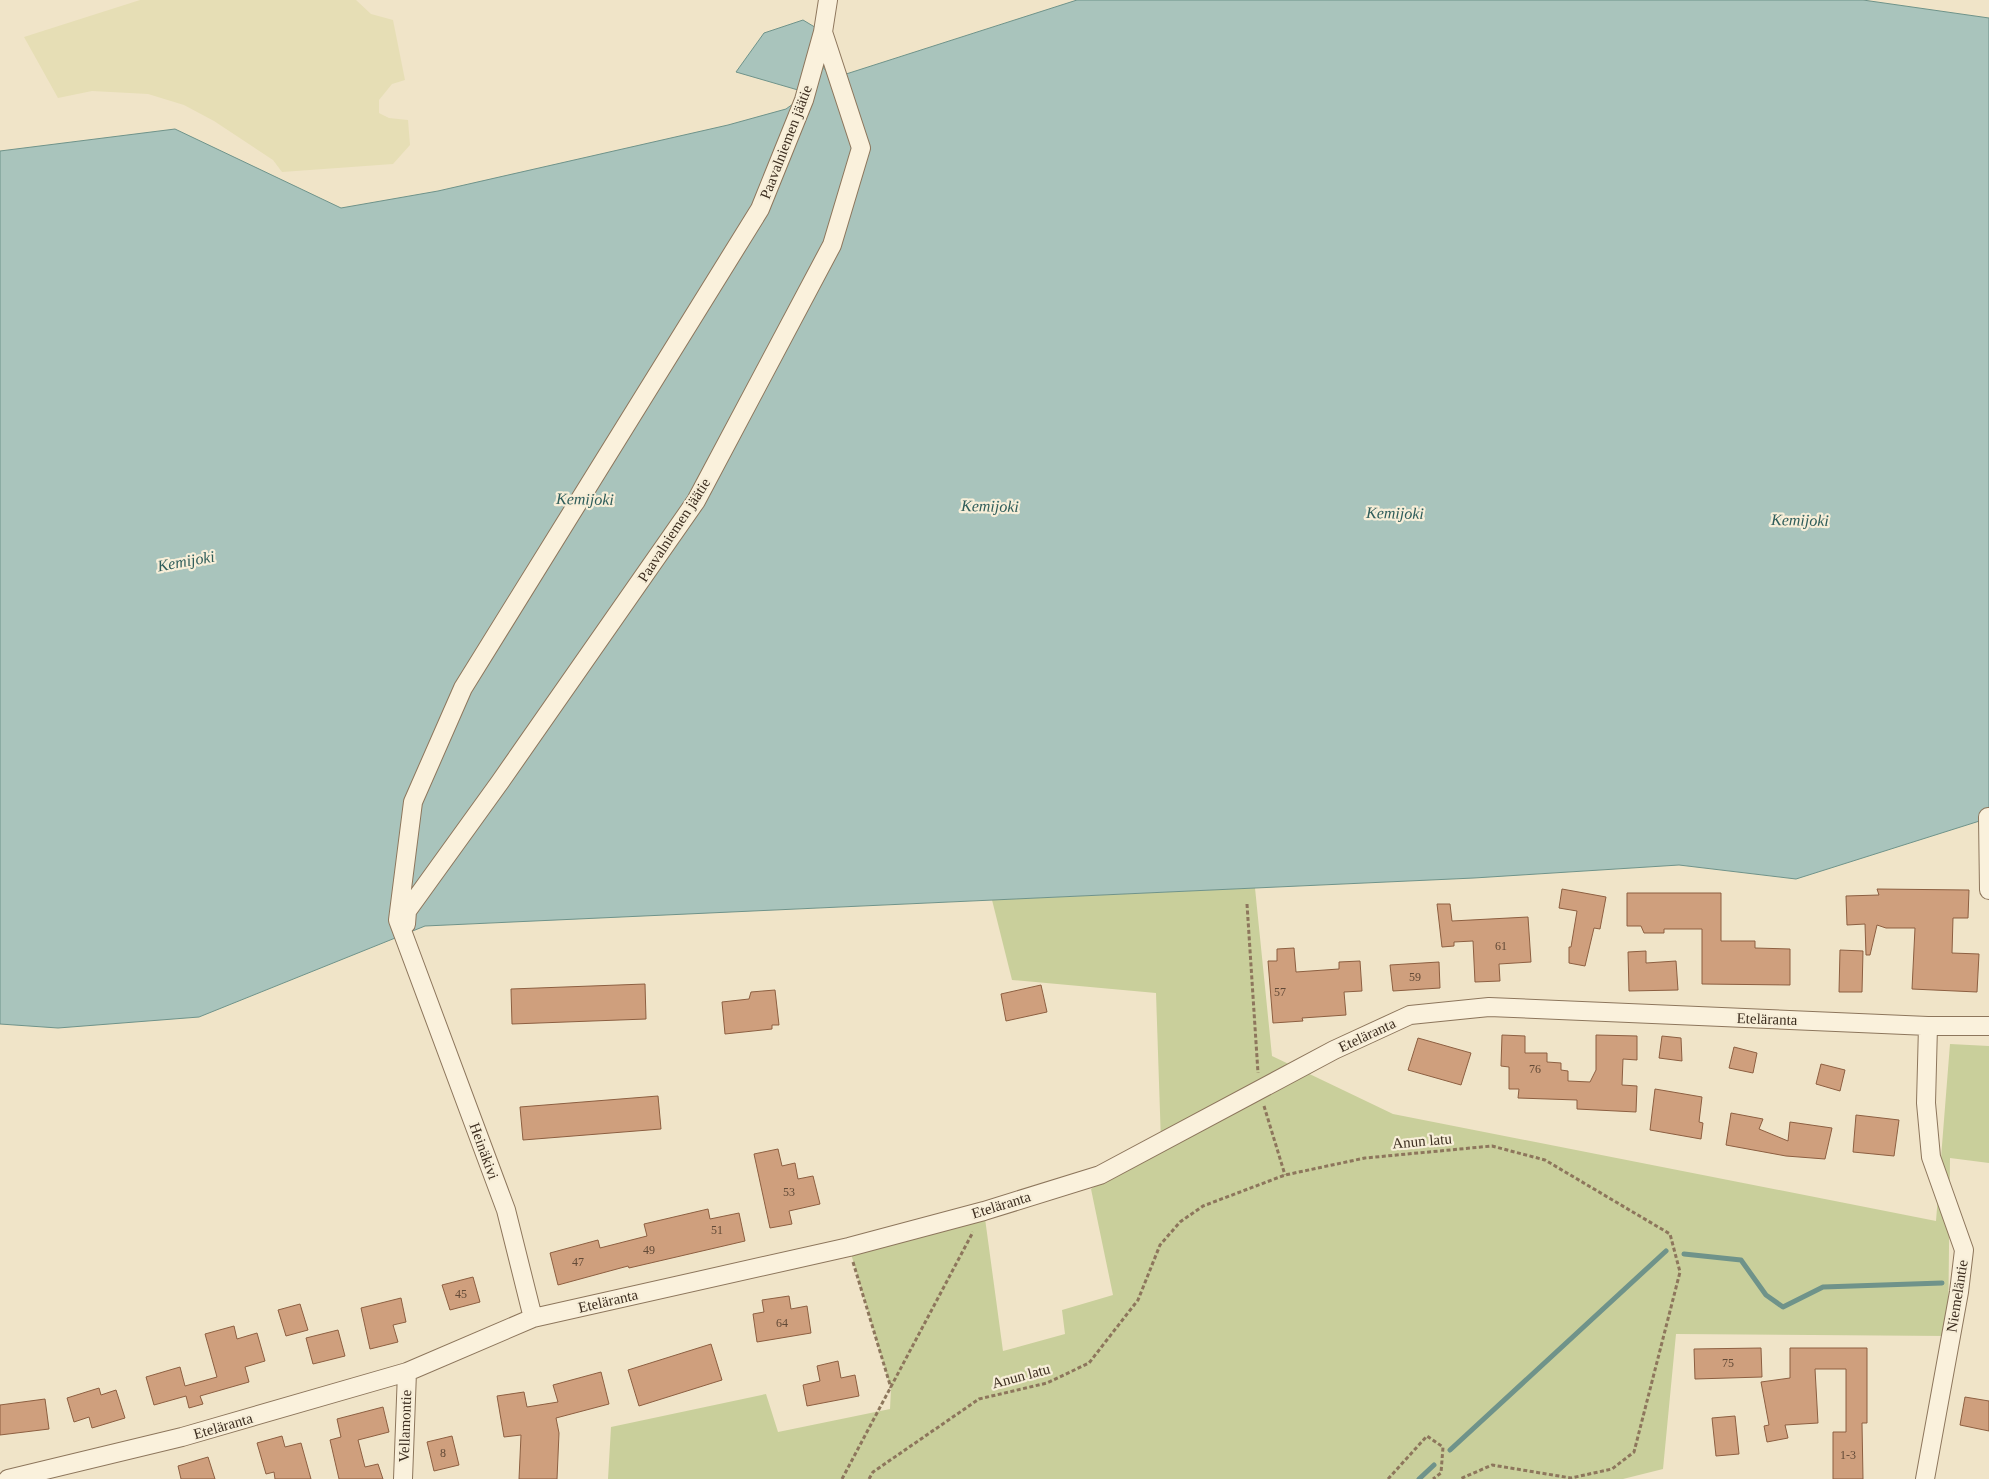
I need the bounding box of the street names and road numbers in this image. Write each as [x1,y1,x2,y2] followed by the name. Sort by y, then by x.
[757,83,815,201] street label: Paavalniemen jäätie
[635,475,714,585] street label: Paavalniemen jäätie
[1736,1010,1798,1028] street label: Eteläranta
[1336,1015,1398,1055] street label: Eteläranta
[466,1120,502,1182] street label: Heinäkivi
[1392,1130,1453,1152] street label: Anun latu
[970,1188,1033,1222] street label: Eteläranta
[1943,1258,1971,1333] street label: Niemeläntie
[577,1286,640,1316] street label: Eteläranta
[990,1360,1052,1391] street label: Anun latu
[396,1389,414,1462] street label: Vellamontie
[192,1410,255,1442] street label: Eteläranta

